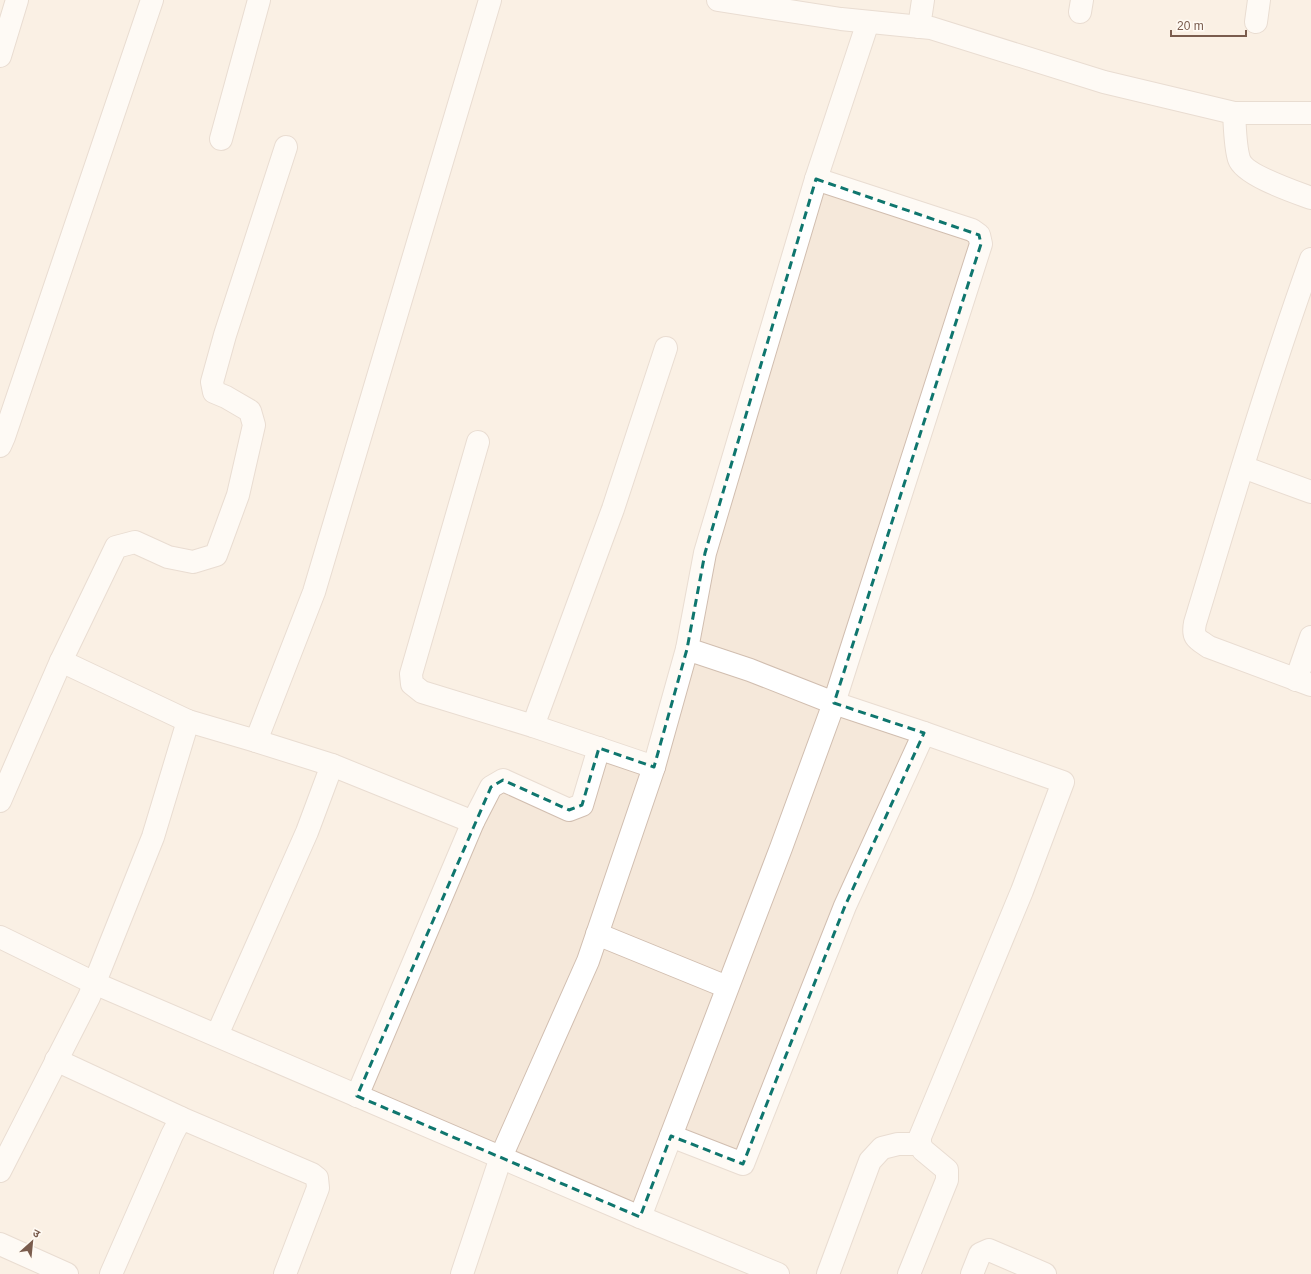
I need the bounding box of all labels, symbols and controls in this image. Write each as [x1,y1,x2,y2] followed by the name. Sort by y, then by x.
[1171,12,1246,38] scale bar
[1177,19,1204,33] text: 20 m
[12,1222,52,1262] north arrow
[31,1226,43,1240] text: उ

